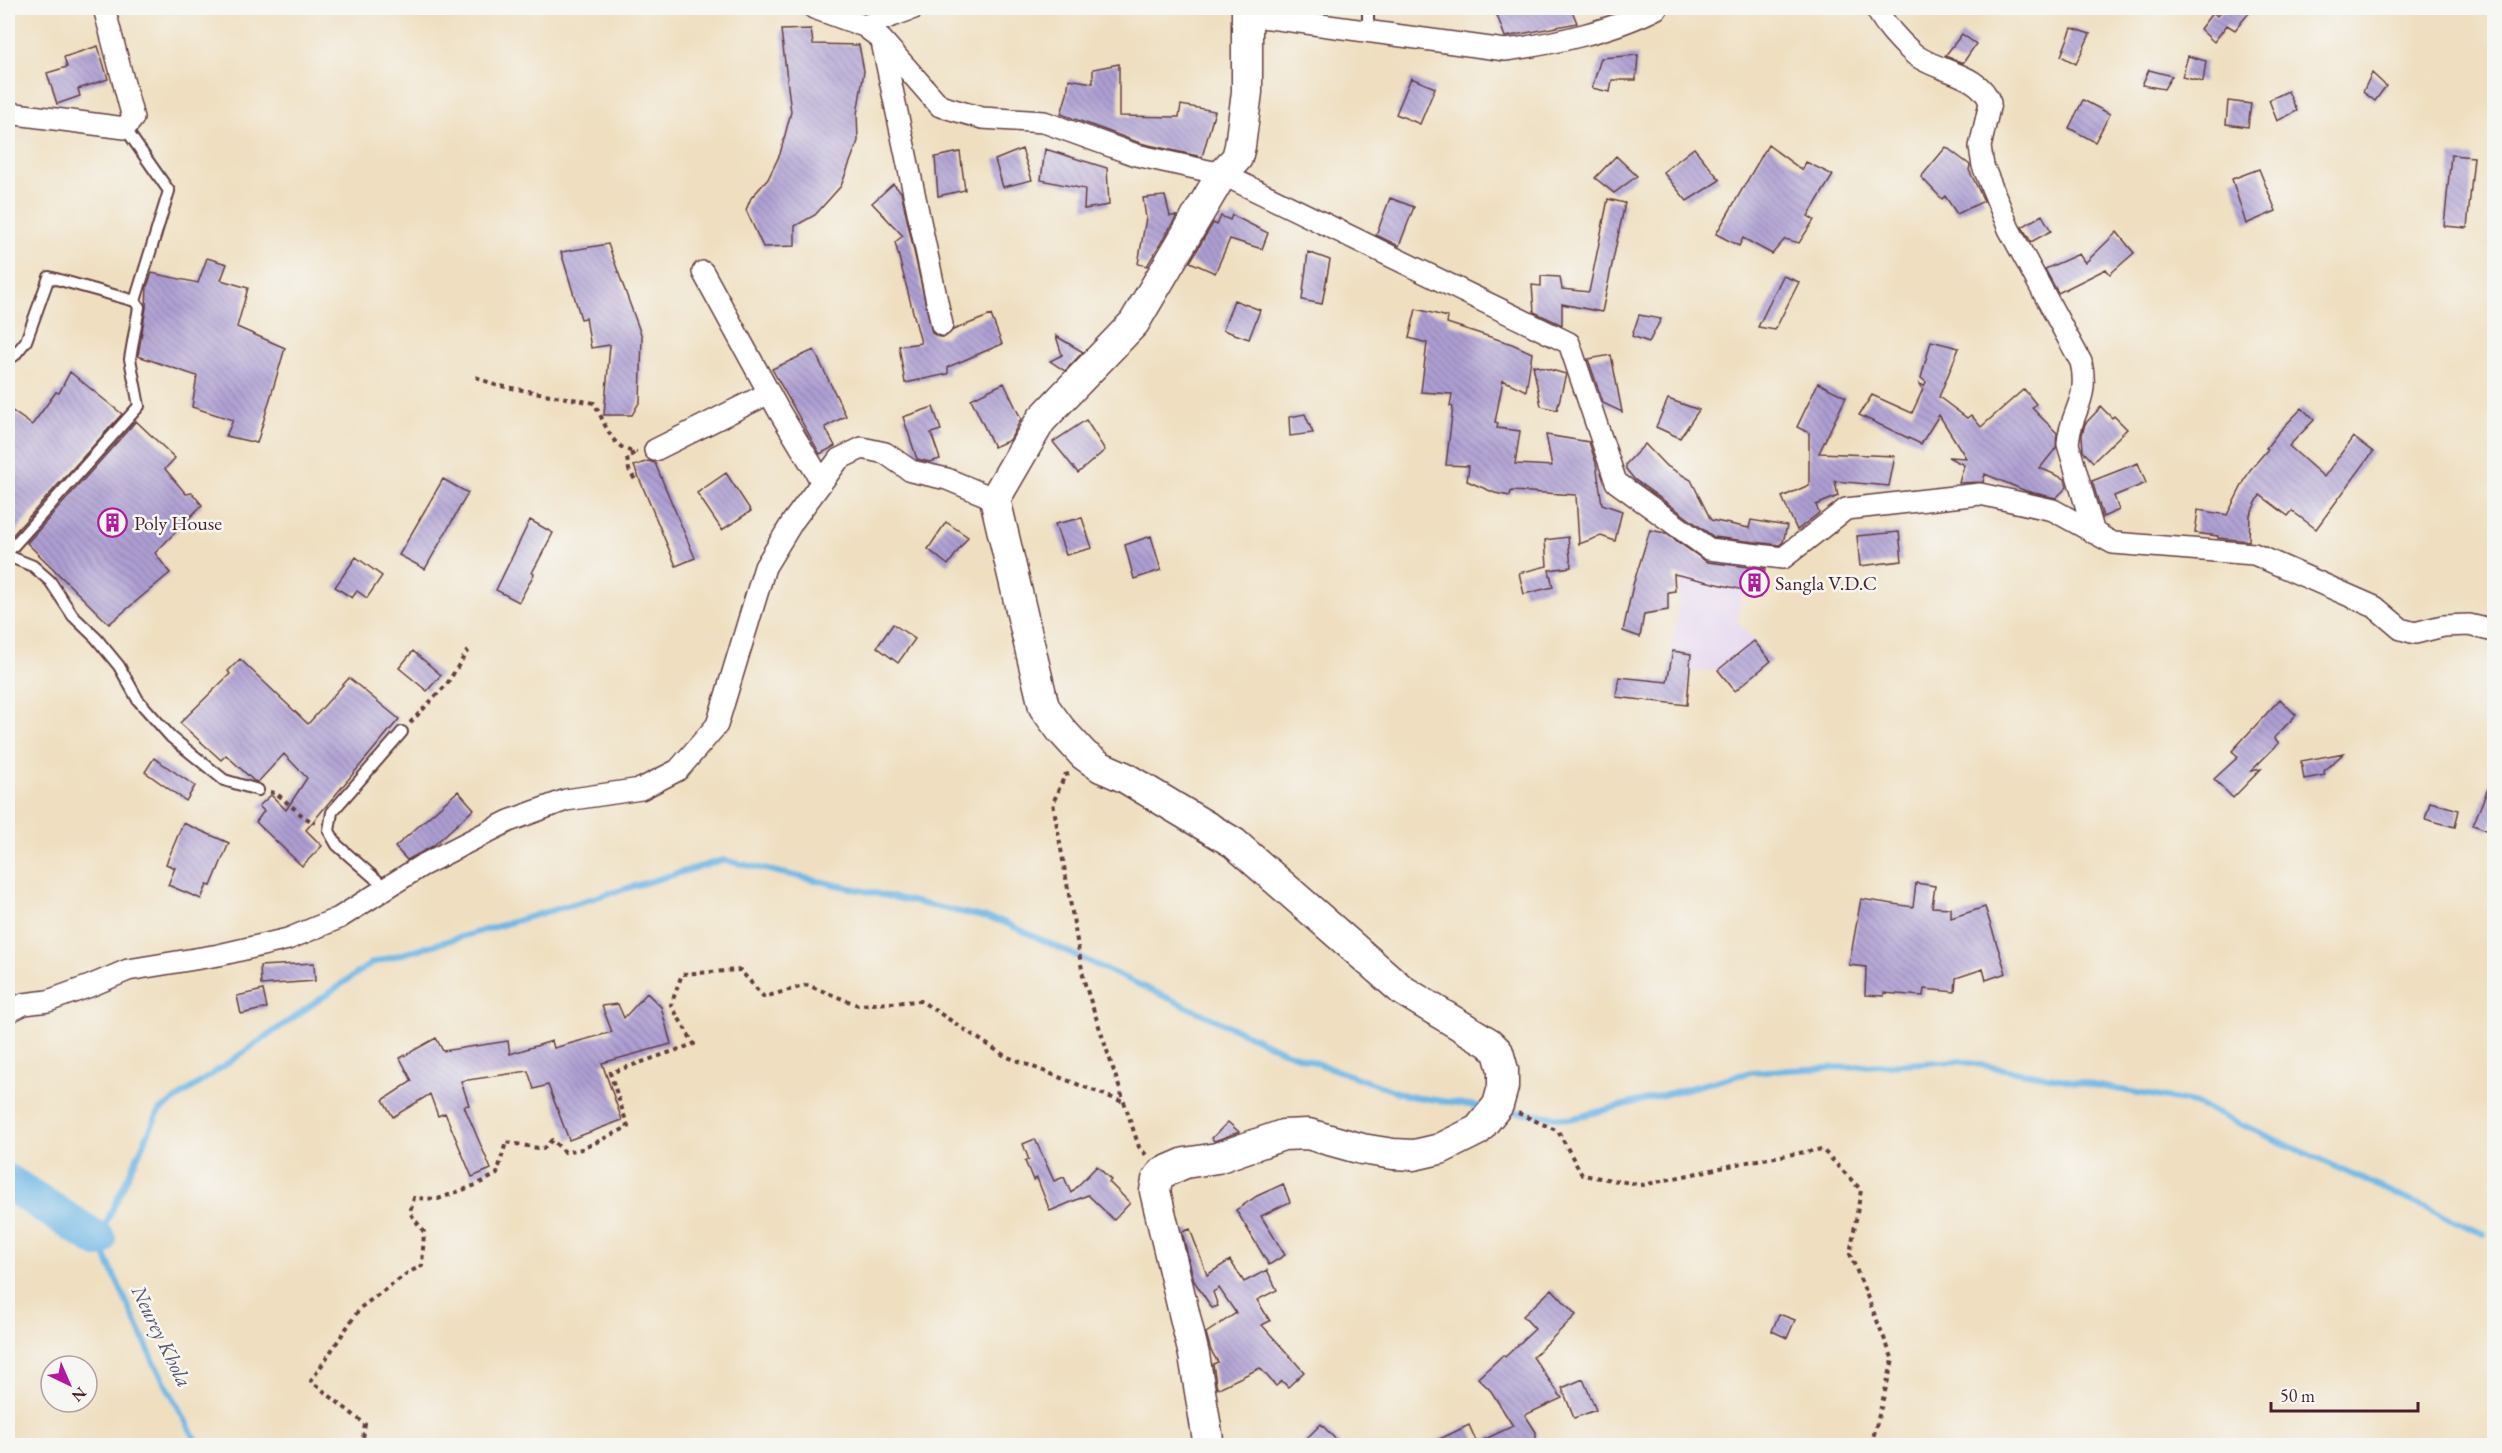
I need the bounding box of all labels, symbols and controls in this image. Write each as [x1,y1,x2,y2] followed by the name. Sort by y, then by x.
[97,507,129,539] building icon: Poly House
[134,510,222,536] place label: Poly House
[1738,567,1770,599] building icon: Sangla V.D.C
[1775,570,1877,596] place label: Sangla V.D.C
[125,1280,198,1392] water label: Neurey Khola
[39,1354,99,1414] north arrow
[2271,1375,2418,1413] scale bar
[67,1382,91,1407] text: N
[2280,1384,2315,1407] text: 50 m

